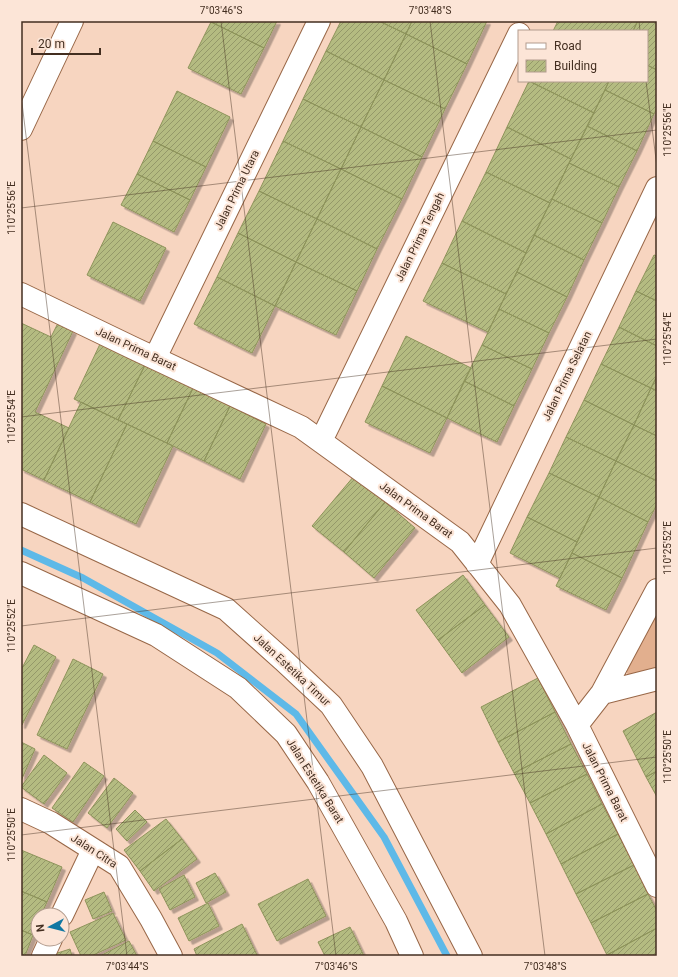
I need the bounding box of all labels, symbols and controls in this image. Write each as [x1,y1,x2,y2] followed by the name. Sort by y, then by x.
[200,5,242,16] text: 7°03'46"S
[409,5,451,16] text: 7°03'48"S
[32,30,100,56] scale bar
[518,30,648,82] legend
[38,37,65,51] text: 20 m
[554,39,582,53] text: Road
[554,59,597,73] text: Building
[662,103,673,157] text: 110°25'56"E
[212,148,262,232] street label: Jalan Prima Utara
[6,181,17,235] text: 110°25'56"E
[393,190,447,284] street label: Jalan Prima Tengah
[662,312,673,366] text: 110°25'54"E
[94,325,179,373] street label: Jalan Prima Barat
[540,329,594,423] street label: Jalan Prima Selatan
[6,390,17,444] text: 110°25'54"E
[377,479,455,541] street label: Jalan Prima Barat
[662,521,673,575] text: 110°25'52"E
[6,599,17,653] text: 110°25'52"E
[251,631,333,709] street label: Jalan Estetika Timur
[662,730,673,784] text: 110°25'50"E
[284,736,347,826] street label: Jalan Estetika Barat
[579,740,631,824] street label: Jalan Prima Barat
[6,808,17,862] text: 110°25'50"E
[68,831,120,871] street label: Jalan Citra
[30,907,70,947] north arrow
[34,923,47,933] text: N
[106,961,148,972] text: 7°03'44"S
[315,961,357,972] text: 7°03'46"S
[524,961,566,972] text: 7°03'48"S

